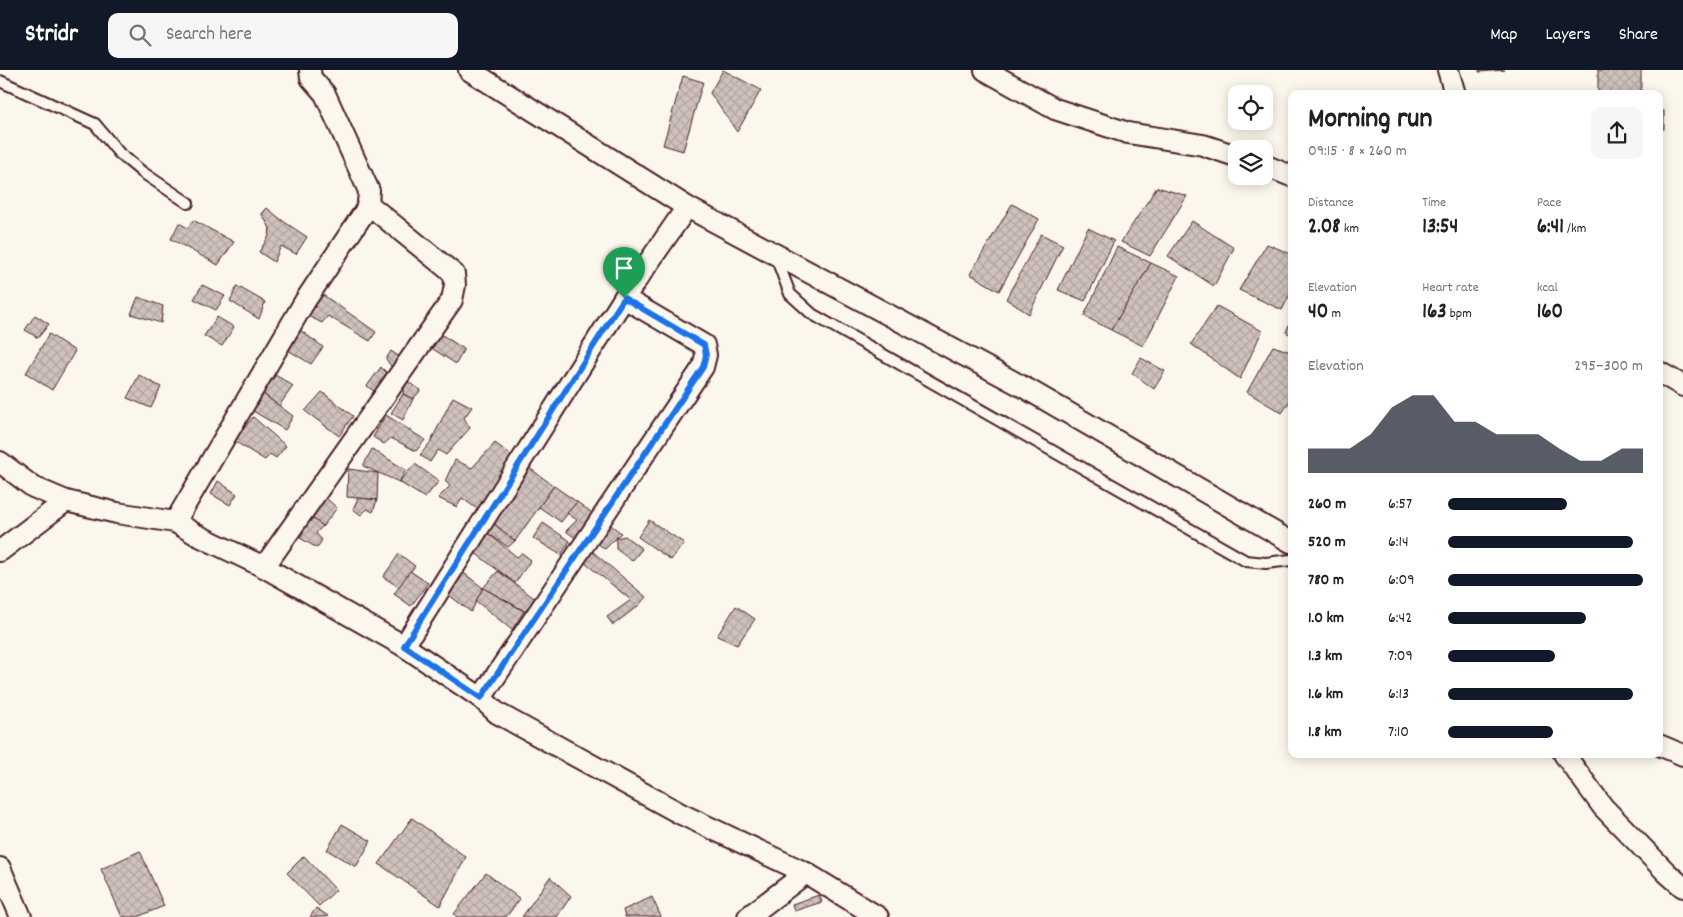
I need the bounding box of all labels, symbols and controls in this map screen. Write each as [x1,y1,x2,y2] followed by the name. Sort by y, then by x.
[108,13,458,58] search box
[25,18,78,52] text: Stridr
[126,21,154,49] icon: search
[166,22,252,49] text: Search here
[1490,23,1517,48] text: Map
[1545,23,1591,48] text: Layers
[1619,23,1658,48] text: Share
[1228,85,1273,185] map controls
[1228,85,1273,130] button: locate
[1308,101,1432,141] text: Morning run
[1591,107,1643,159] button: share
[1228,140,1273,185] button: layers
[1308,140,1407,163] text: 09:15 · 8 × 260 m
[1308,193,1354,213] text: Distance
[1422,193,1446,213] text: Time
[1537,193,1561,213] text: Pace
[1308,213,1341,243] text: 2.08
[1422,213,1458,243] text: 13:54
[1537,213,1564,243] text: 6:41
[1341,219,1359,239] text: km
[1564,219,1586,239] text: /km
[603,247,645,298] pin
[610,254,638,282] icon: arrive
[1308,278,1357,298] text: Elevation
[1422,278,1479,298] text: Heart rate
[1537,278,1558,298] text: kcal
[1308,298,1328,328] text: 40
[1422,298,1447,328] text: 163
[1537,298,1563,328] text: 160
[1328,304,1341,324] text: m
[1447,304,1472,324] text: bpm
[1308,355,1364,378] text: Elevation
[1574,355,1643,378] text: 295–300 m
[1308,493,1346,516] text: 260 m
[1388,493,1412,516] text: 6:57
[1308,531,1346,554] text: 520 m
[1388,531,1409,554] text: 6:14
[1308,569,1344,592] text: 780 m
[1388,569,1415,592] text: 6:09
[1308,607,1344,630] text: 1.0 km
[1388,607,1412,630] text: 6:42
[1308,645,1342,668] text: 1.3 km
[1388,645,1413,668] text: 7:09
[1308,683,1343,706] text: 1.6 km
[1388,683,1409,706] text: 6:13
[1308,721,1342,744] text: 1.8 km
[1388,721,1409,744] text: 7:10

